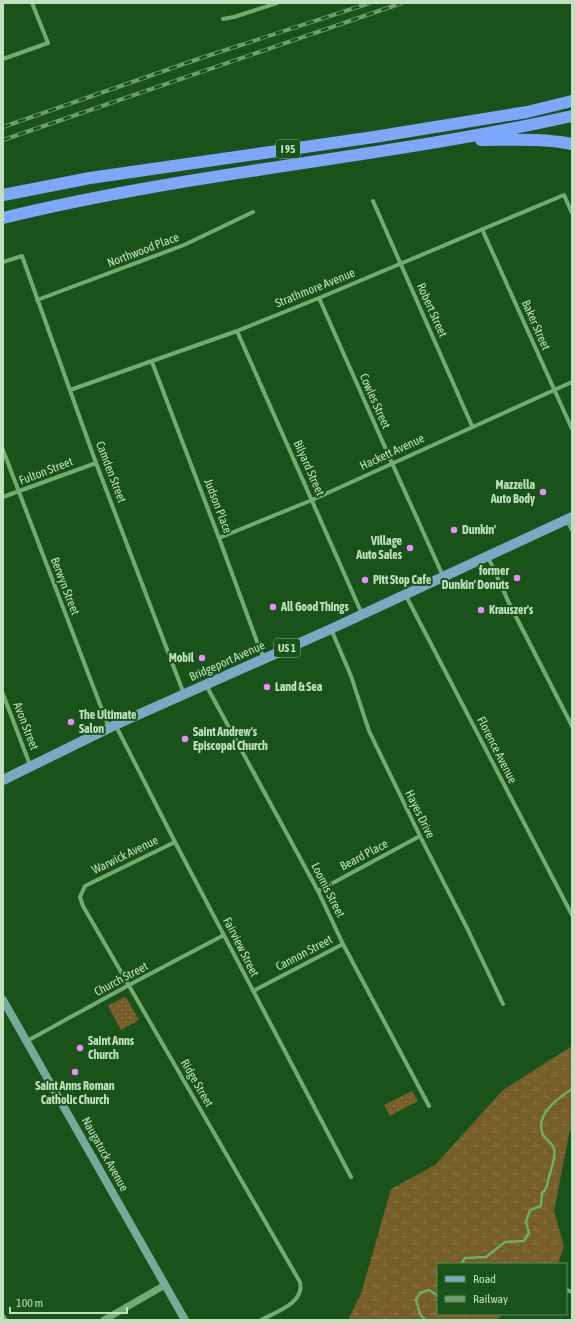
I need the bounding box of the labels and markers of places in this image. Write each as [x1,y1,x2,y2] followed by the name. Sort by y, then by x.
[490,478,535,506] place label: Mazzella Auto Body
[538,487,548,497] marker: Mazzella Auto Body
[462,523,496,537] place label: Dunkin'
[449,525,459,535] marker: Dunkin'
[355,534,403,562] place label: Village Auto Sales
[405,543,415,553] marker: Village Auto Sales
[442,564,510,592] place label: former Dunkin' Donuts
[373,573,432,587] place label: Pitt Stop Cafe
[512,573,522,583] marker: former Dunkin' Donuts
[360,575,370,585] marker: Pitt Stop Cafe
[280,600,349,614] place label: All Good Things
[268,602,278,612] marker: All Good Things
[489,603,534,617] place label: Krauszer's
[476,605,486,615] marker: Krauszer's
[169,651,195,665] place label: Mobil
[197,653,207,663] marker: Mobil
[275,680,323,694] place label: Land & Sea
[262,682,272,692] marker: Land & Sea
[79,708,137,736] place label: The Ultimate Salon
[66,717,76,727] marker: The Ultimate Salon
[193,725,268,753] place label: Saint Andrew's Episcopal Church
[180,734,190,744] marker: Saint Andrew's Episcopal Church
[88,1034,135,1062] place label: Saint Anns Church
[75,1043,85,1053] marker: Saint Anns Church
[70,1067,80,1077] marker: Saint Anns Roman Catholic Church
[35,1079,115,1107] place label: Saint Anns Roman Catholic Church

